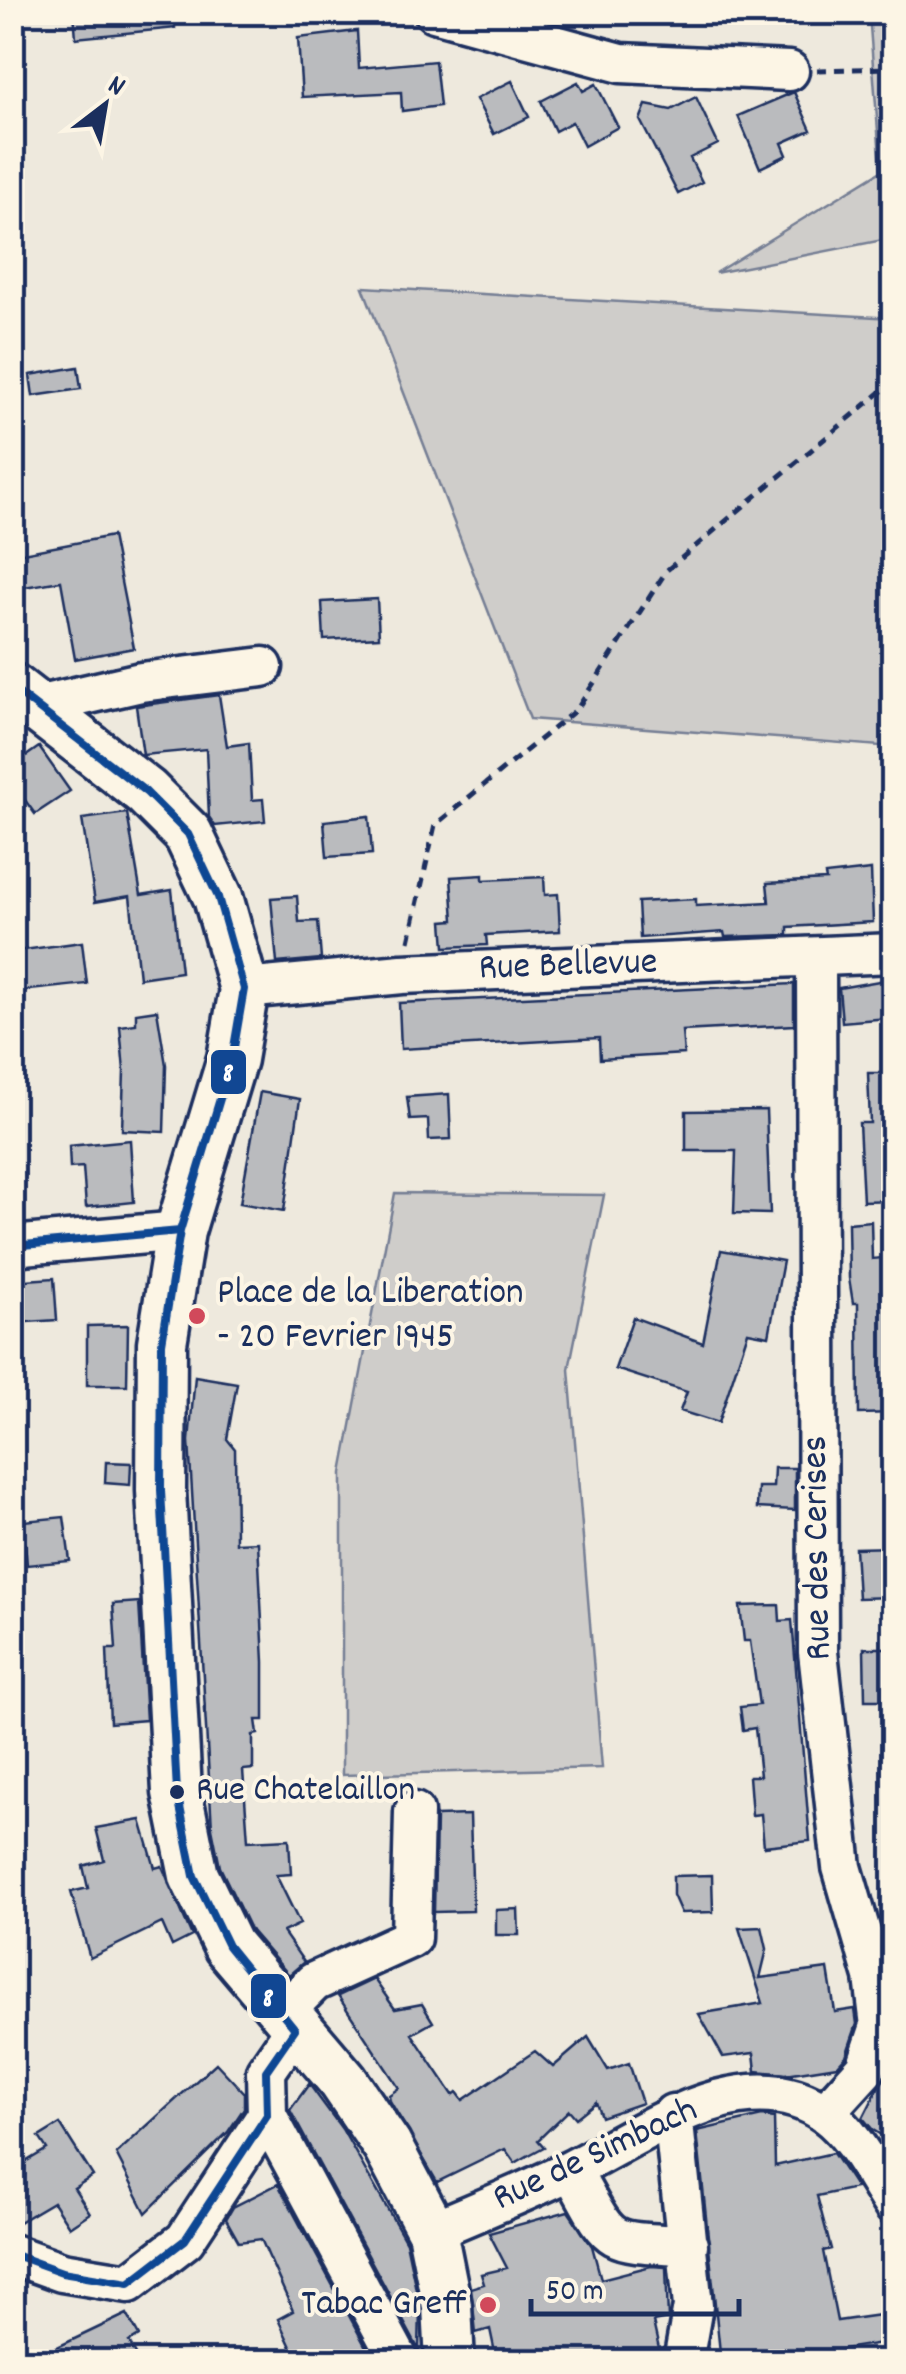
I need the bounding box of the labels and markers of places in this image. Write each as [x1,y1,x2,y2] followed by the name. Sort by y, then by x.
[217,1267,524,1366] place label: Place de la Liberation - 20 Fevrier 1945
[186,1305,208,1327] marker: Place de la Liberation - 20 Fevrier 1945
[196,1766,415,1818] place label: Rue Chatelaillon
[167,1782,187,1802] marker: Rue Chatelaillon
[301,2278,468,2333] place label: Tabac Greff
[477,2294,499,2316] marker: Tabac Greff

